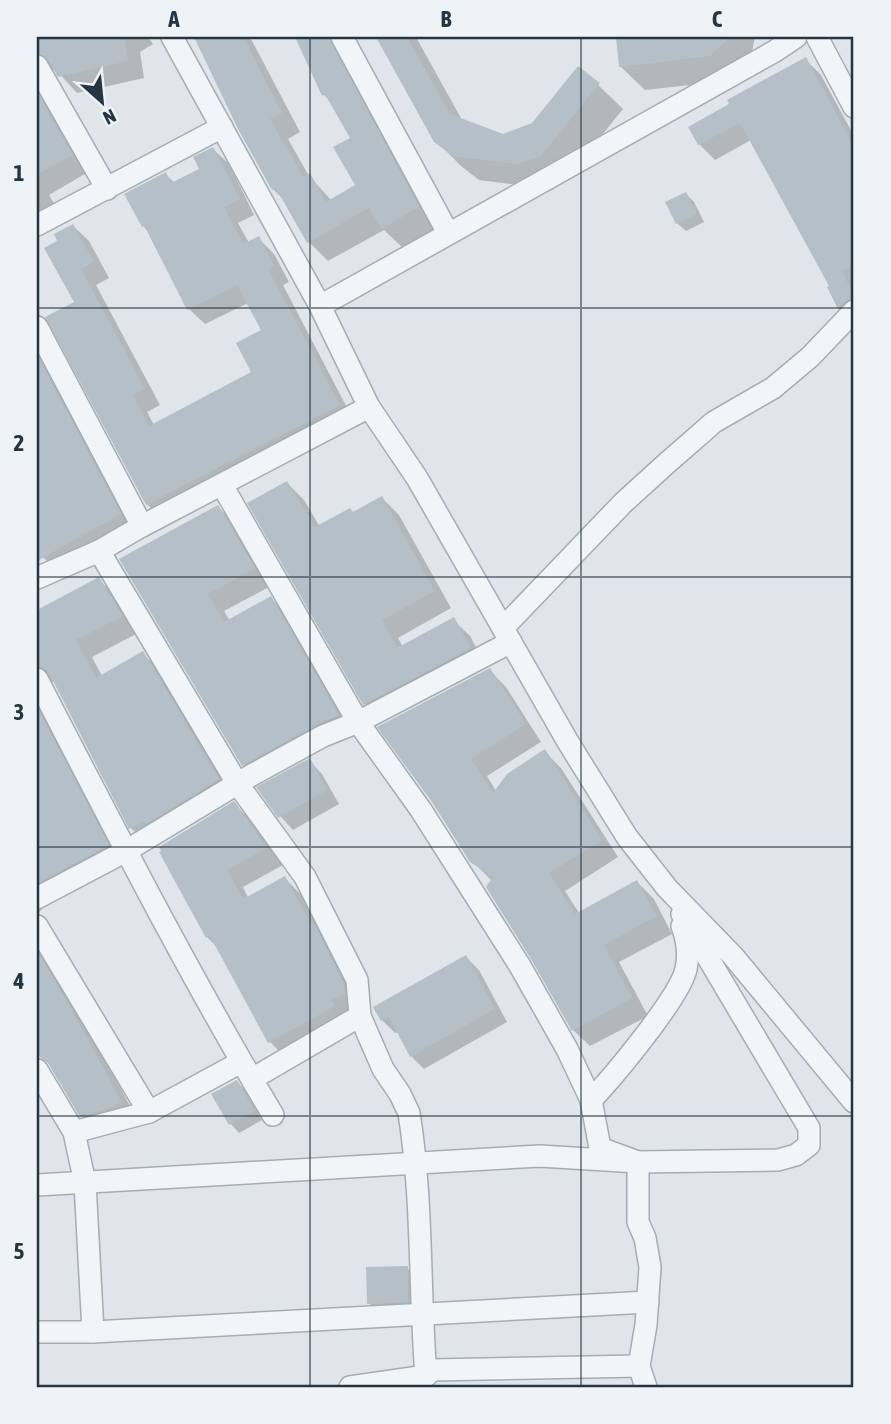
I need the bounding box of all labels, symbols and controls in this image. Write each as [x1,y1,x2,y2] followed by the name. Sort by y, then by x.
[167,6,180,32] text: A
[441,6,452,32] text: B
[712,6,723,32] text: C
[66,66,136,136] north arrow
[100,105,120,129] text: N
[14,160,25,186] text: 1
[14,430,24,456] text: 2
[14,699,24,725] text: 3
[13,968,25,994] text: 4
[14,1238,25,1264] text: 5

